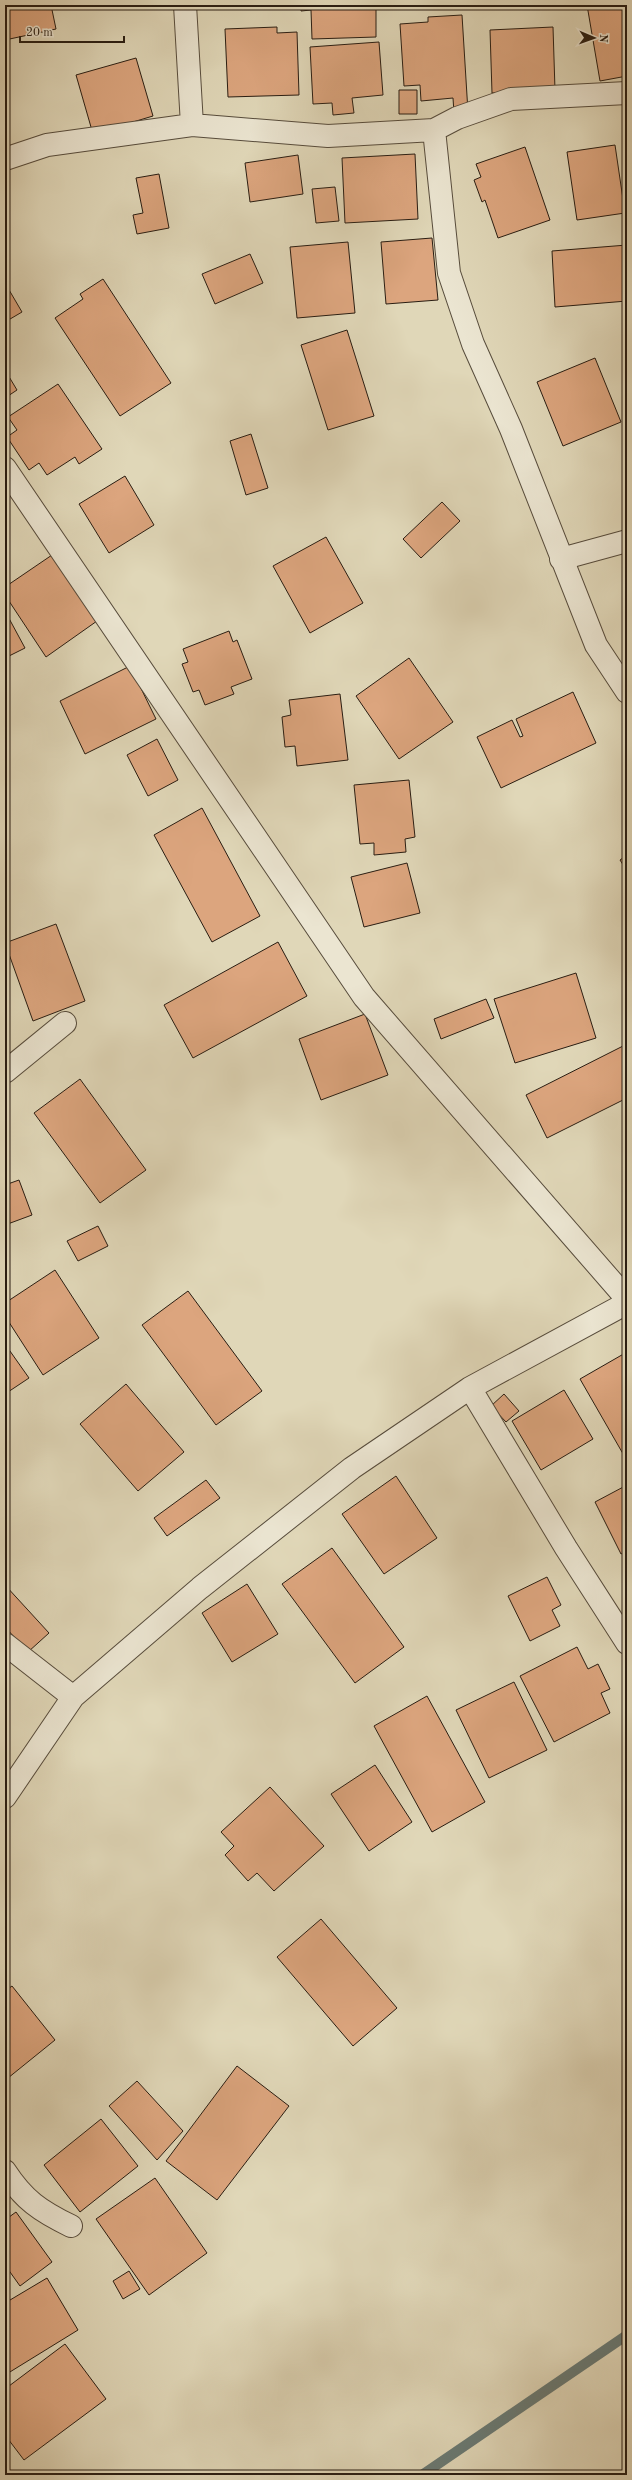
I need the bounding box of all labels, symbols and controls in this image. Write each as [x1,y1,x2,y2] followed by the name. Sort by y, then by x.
[20,18,124,44] scale bar
[574,18,614,58] north arrow
[26,27,53,39] text: 20 m
[597,34,608,43] text: N

